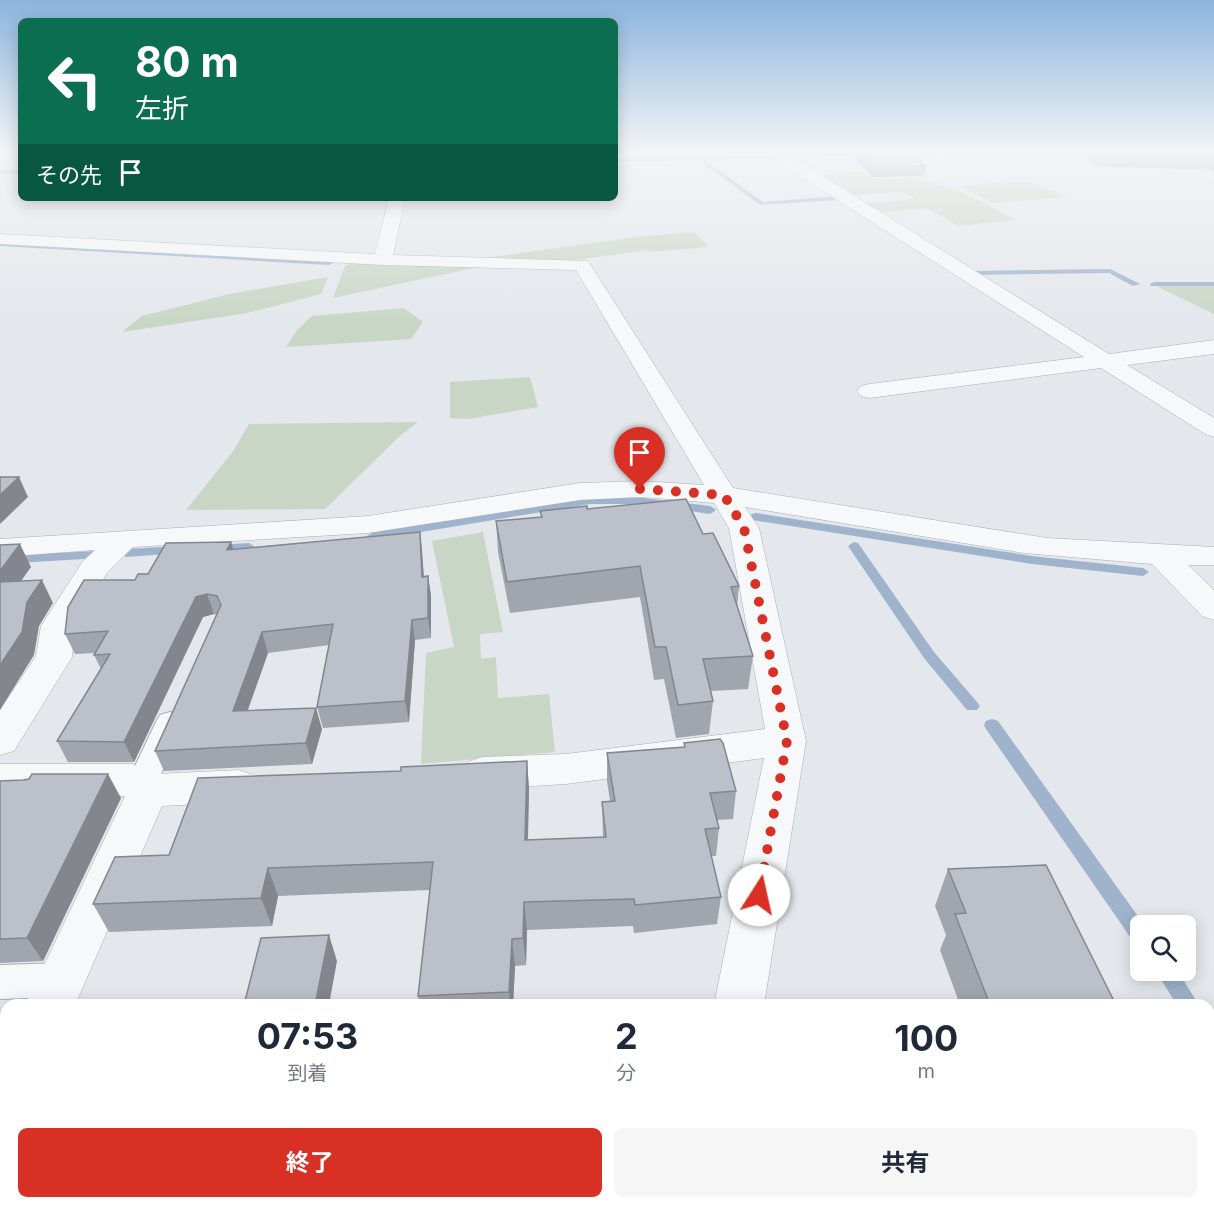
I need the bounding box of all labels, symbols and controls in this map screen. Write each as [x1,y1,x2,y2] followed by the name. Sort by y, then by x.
[135,36,239,87] text: 80 m
[36,42,114,120] icon: left
[135,92,189,125] text: 左折
[114,156,147,189] icon: arrive
[36,162,102,188] text: その先
[614,427,665,489] pin
[623,436,656,469] icon: arrive
[727,863,791,927] position arrow
[1130,915,1196,981] map controls
[1130,915,1196,981] button: search
[257,1014,358,1058] text: 07:53
[615,1014,638,1058] text: 2
[894,1016,958,1060] text: 100
[918,1059,935,1083] text: m
[287,1061,327,1085] text: 到着
[616,1061,636,1085] text: 分
[18,1128,602,1197] button: 終了
[614,1128,1197,1197] button: 共有

